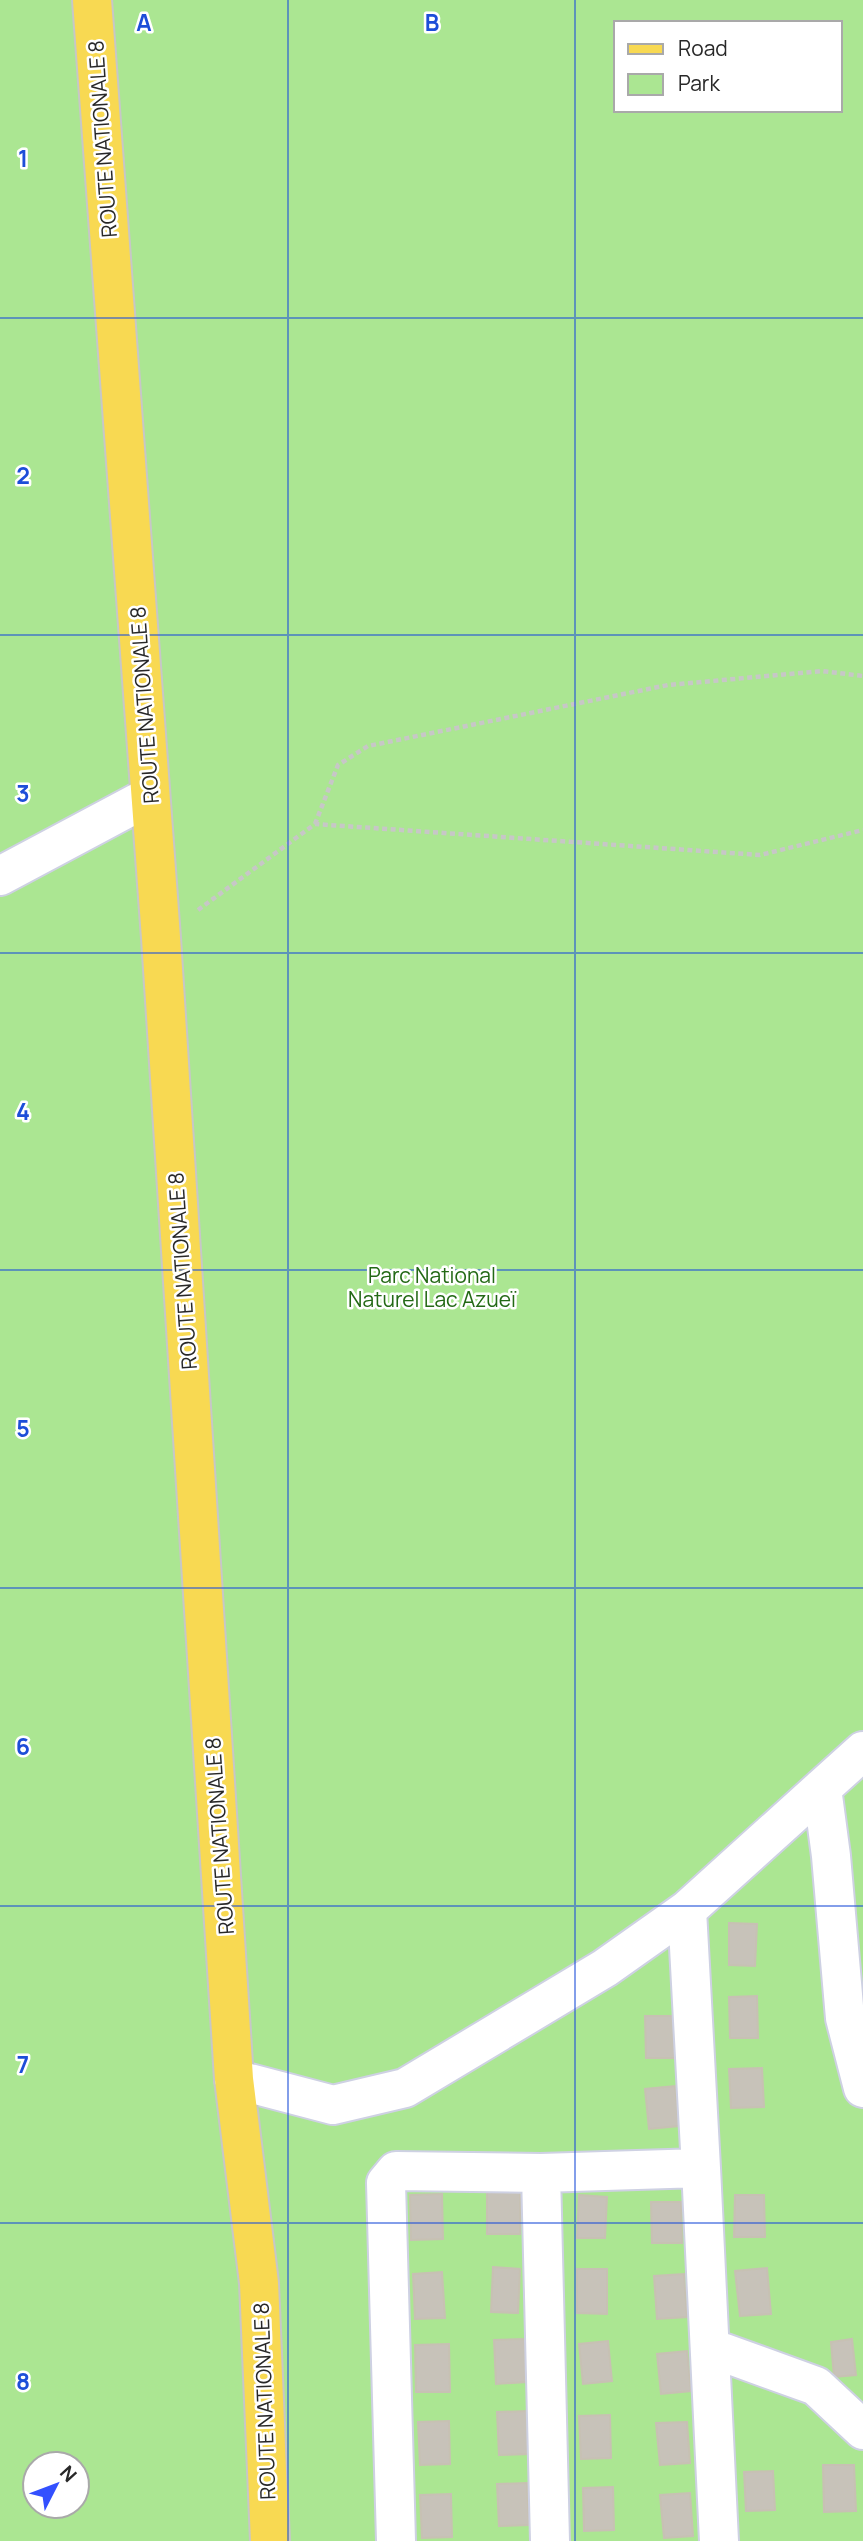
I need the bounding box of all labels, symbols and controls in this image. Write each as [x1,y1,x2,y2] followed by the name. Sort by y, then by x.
[136,6,152,38] text: A
[425,6,439,38] text: B
[614,21,842,112] legend
[678,34,728,62] text: Road
[81,39,123,239] street label: ROUTE NATIONALE 8
[678,69,720,97] text: Park
[18,142,28,174] text: 1
[16,459,30,491] text: 2
[123,605,165,805] street label: ROUTE NATIONALE 8
[16,777,30,809] text: 3
[16,1095,30,1127] text: 4
[161,1171,203,1371] street label: ROUTE NATIONALE 8
[348,1261,517,1313] park label: Parc National Naturel Lac Azueï
[16,1412,30,1444] text: 5
[16,1730,30,1762] text: 6
[198,1736,240,1936] street label: ROUTE NATIONALE 8
[17,2048,29,2080] text: 7
[247,2302,281,2500] street label: ROUTE NATIONALE 8
[16,2365,30,2397] text: 8
[21,2450,91,2520] north arrow
[54,2460,83,2487] text: N

